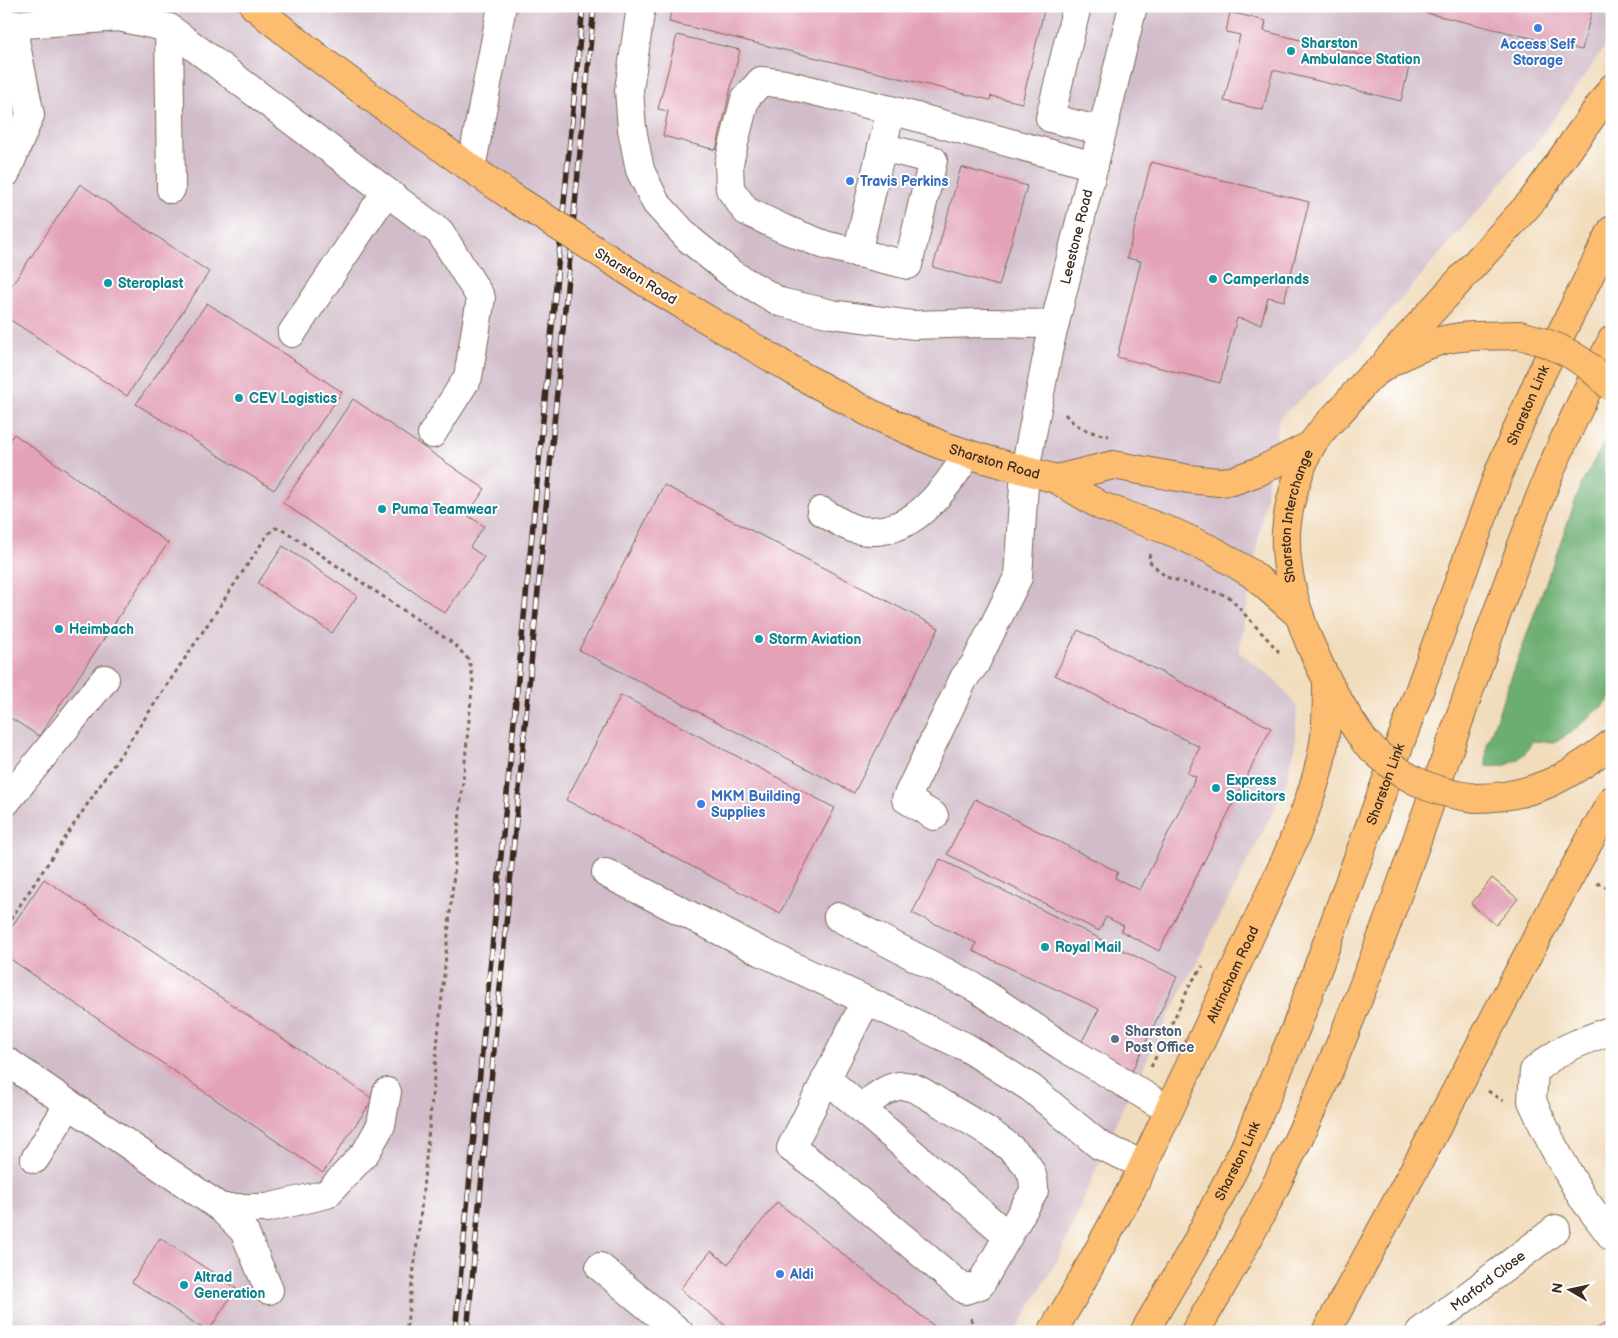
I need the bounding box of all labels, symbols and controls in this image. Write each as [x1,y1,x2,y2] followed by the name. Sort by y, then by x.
[1532,22,1544,34] marker: Access Self Storage
[1300,35,1421,68] place label: Sharston Ambulance Station
[1500,36,1576,69] place label: Access Self Storage
[1285,45,1297,57] marker: Sharston Ambulance Station
[860,173,948,190] place label: Travis Perkins
[844,175,856,187] marker: Travis Perkins
[1057,188,1097,286] street label: Leestone Road
[592,244,680,308] street label: Sharston Road
[1223,271,1309,288] place label: Camperlands
[1207,273,1219,285] marker: Camperlands
[118,275,184,292] place label: Steroplast
[102,277,114,289] marker: Steroplast
[1503,362,1553,448] street label: Sharston Link
[249,390,337,407] place label: CEV Logistics
[233,392,245,404] marker: CEV Logistics
[947,440,1042,483] street label: Sharston Road
[1278,447,1317,584] street label: Sharston Interchange
[392,501,498,518] place label: Puma Teamwear
[376,503,388,515] marker: Puma Teamwear
[69,621,134,638] place label: Heimbach
[53,623,65,635] marker: Heimbach
[769,631,862,648] place label: Storm Aviation
[753,633,765,645] marker: Storm Aviation
[1363,741,1408,827] street label: Sharston Link
[1226,772,1286,805] place label: Express Solicitors
[1210,782,1222,794] marker: Express Solicitors
[711,788,801,821] place label: MKM Building Supplies
[695,798,707,810] marker: MKM Building Supplies
[1203,923,1263,1025] street label: Altrincham Road
[1055,939,1121,956] place label: Royal Mail
[1039,941,1051,953] marker: Royal Mail
[1125,1023,1194,1056] place label: Sharston Post Office
[1109,1033,1121,1045] marker: Sharston Post Office
[1211,1119,1264,1203] street label: Sharston Link
[1447,1247,1529,1315] street label: Marford Close
[789,1266,814,1283] place label: Aldi
[1546,1266,1596,1316] north arrow
[774,1268,786,1280] marker: Aldi
[193,1269,266,1302] place label: Altrad Generation
[178,1279,190,1291] marker: Altrad Generation
[1548,1282,1567,1295] text: N

